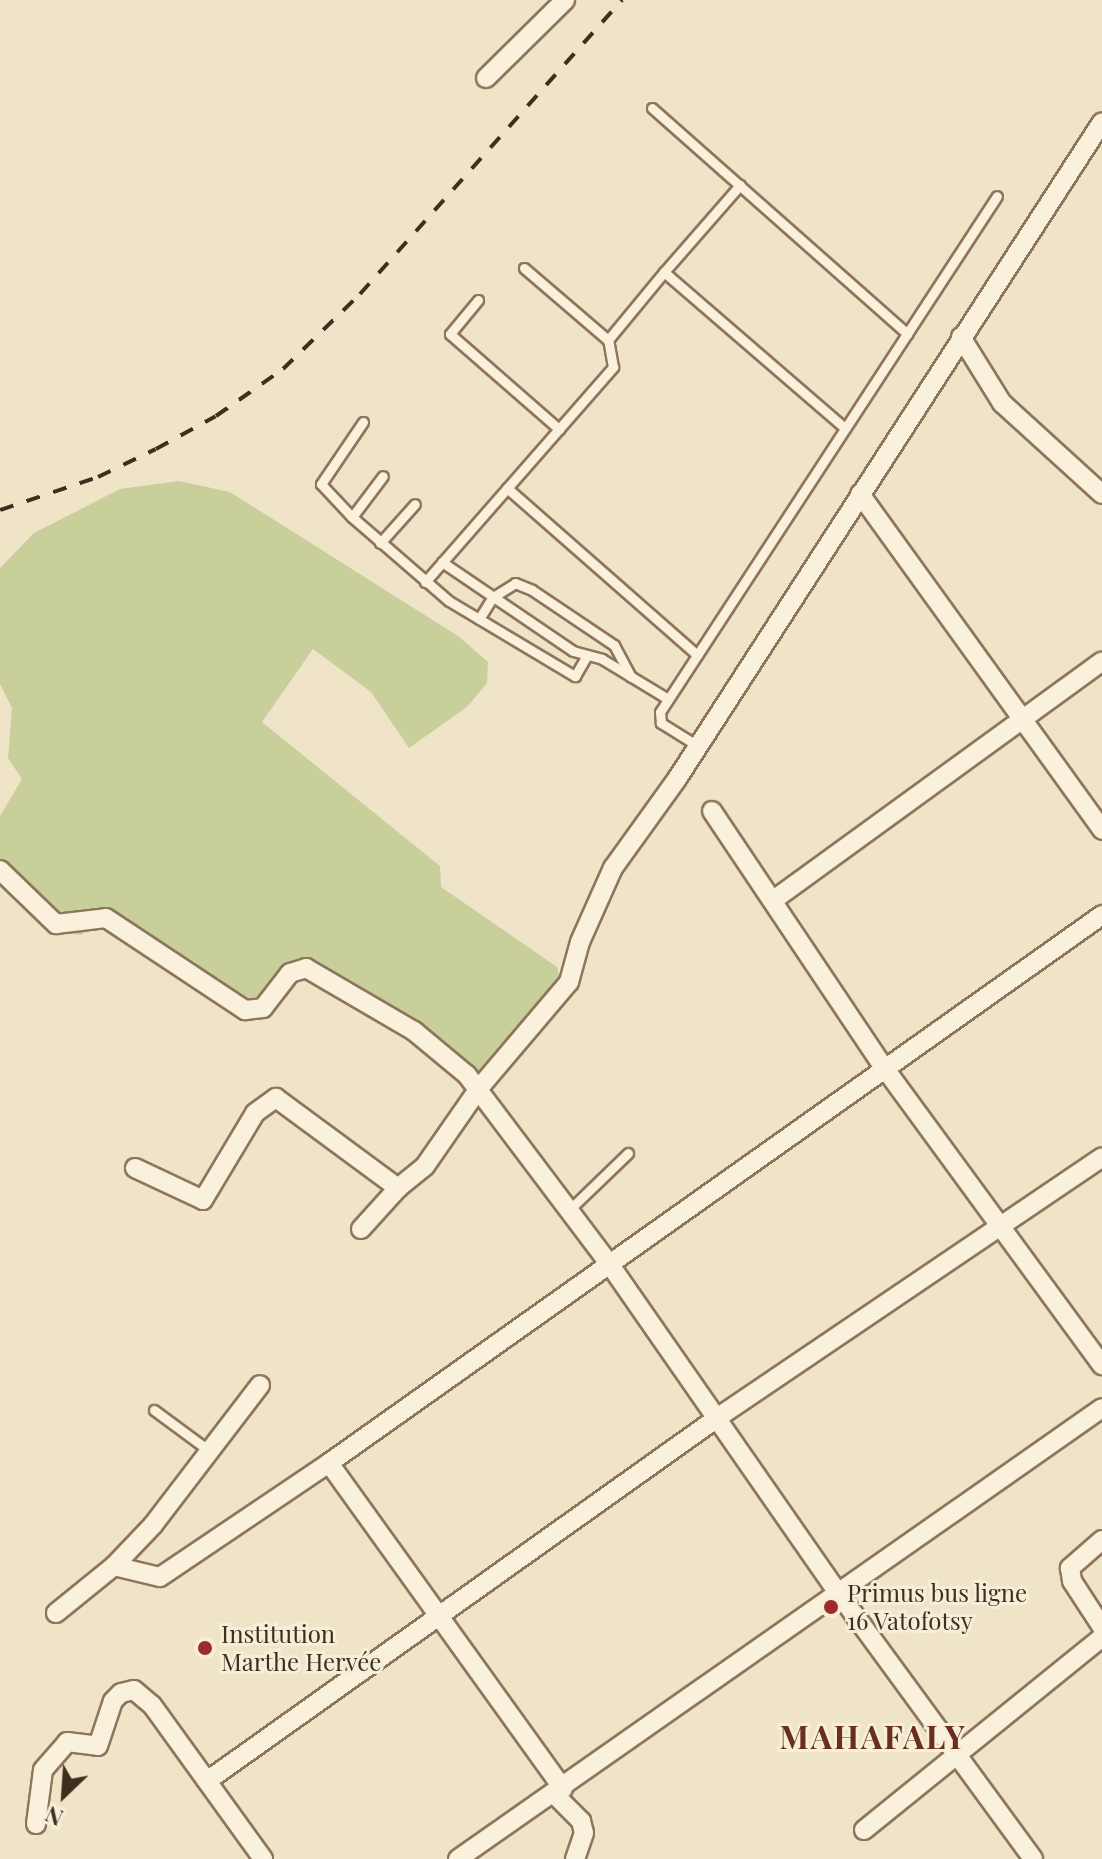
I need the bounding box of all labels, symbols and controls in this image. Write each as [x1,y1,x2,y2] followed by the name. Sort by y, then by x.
[847,1579,1028,1635] place label: Primus bus ligne 16 Vatofotsy
[822,1598,840,1616] marker: Primus bus ligne 16 Vatofotsy
[221,1620,382,1676] place label: Institution Marthe Hervée
[196,1639,214,1657] marker: Institution Marthe Hervée
[779,1717,967,1755] district label: MAHAFALY
[24,1755,104,1835] north arrow
[40,1800,67,1834] text: N

